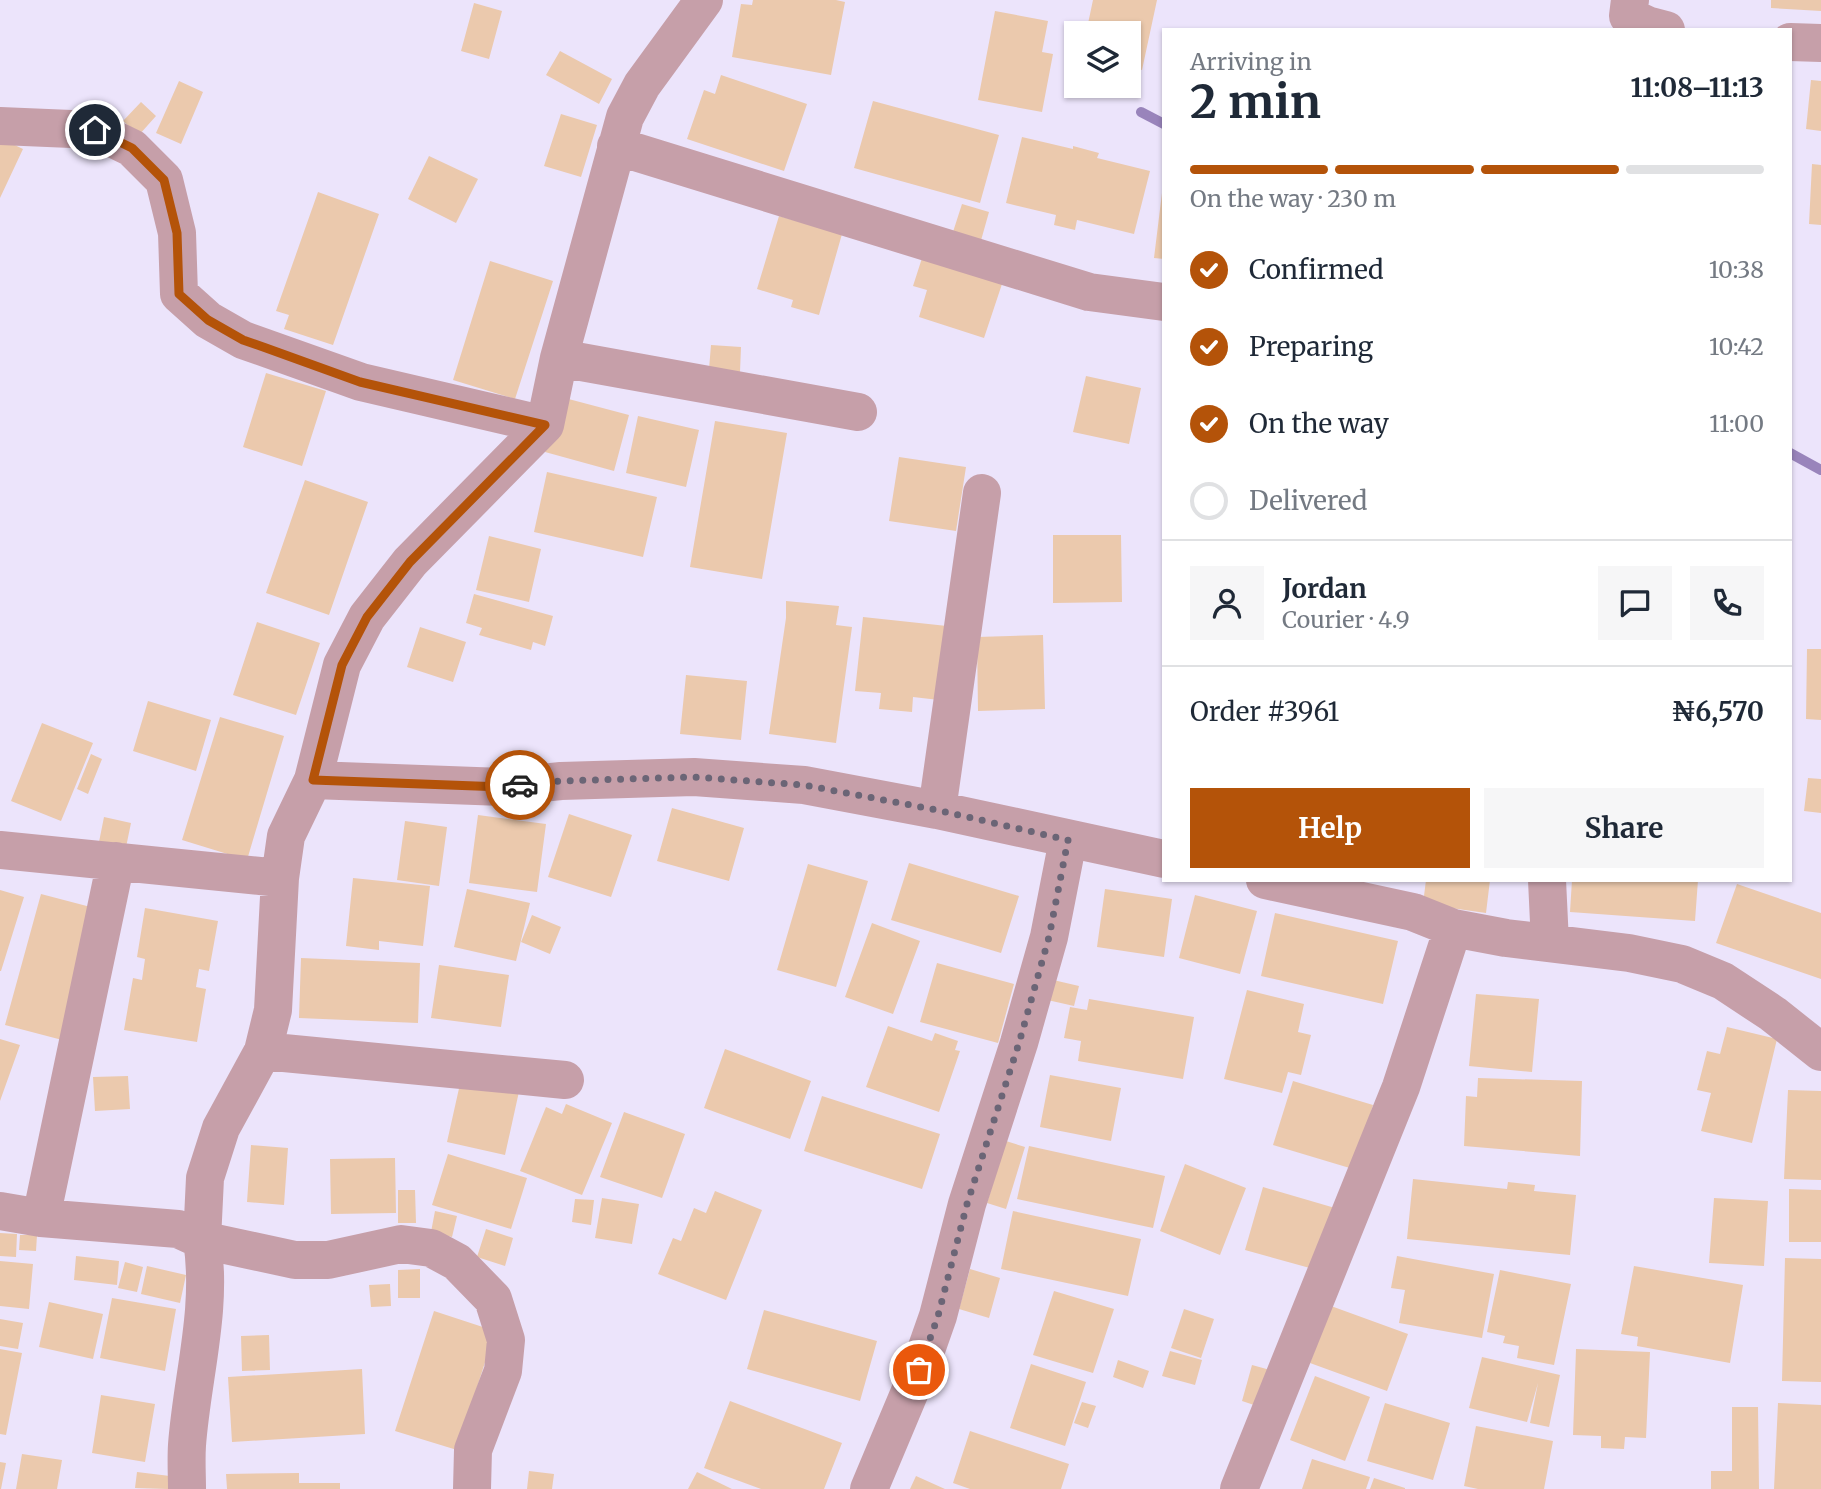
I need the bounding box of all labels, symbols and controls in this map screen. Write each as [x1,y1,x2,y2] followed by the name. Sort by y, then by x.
[1064,21,1141,98] map controls
[1064,21,1141,98] button: layers
[1190,47,1312,76] text: Arriving in
[1630,71,1764,104] text: 11:08–11:13
[1190,73,1321,131] text: 2 min
[65,100,125,160] pin
[76,111,114,149] icon: home
[1190,184,1396,213] text: On the way · 230 m
[1190,251,1228,289] icon: check
[1249,253,1384,286] text: Confirmed
[1709,255,1764,284] text: 10:38
[1190,328,1228,366] icon: check
[1249,330,1373,363] text: Preparing
[1709,332,1764,361] text: 10:42
[1190,405,1228,443] icon: check
[1249,407,1389,440] text: On the way
[1709,409,1764,438] text: 11:00
[1249,484,1368,517] text: Delivered
[1190,566,1264,640] button: person
[1598,566,1672,640] button: chat
[1690,566,1764,640] button: phone
[1282,572,1367,605] text: Jordan
[1282,605,1410,634] text: Courier · 4.9
[1190,695,1339,728] text: Order #3961
[1671,695,1764,728] text: ₦6,570
[485,750,555,820] courier
[501,766,539,804] icon: car
[1190,788,1470,868] button: Help
[1484,788,1764,868] button: Share
[889,1340,949,1400] pin
[900,1351,938,1389] icon: bag

